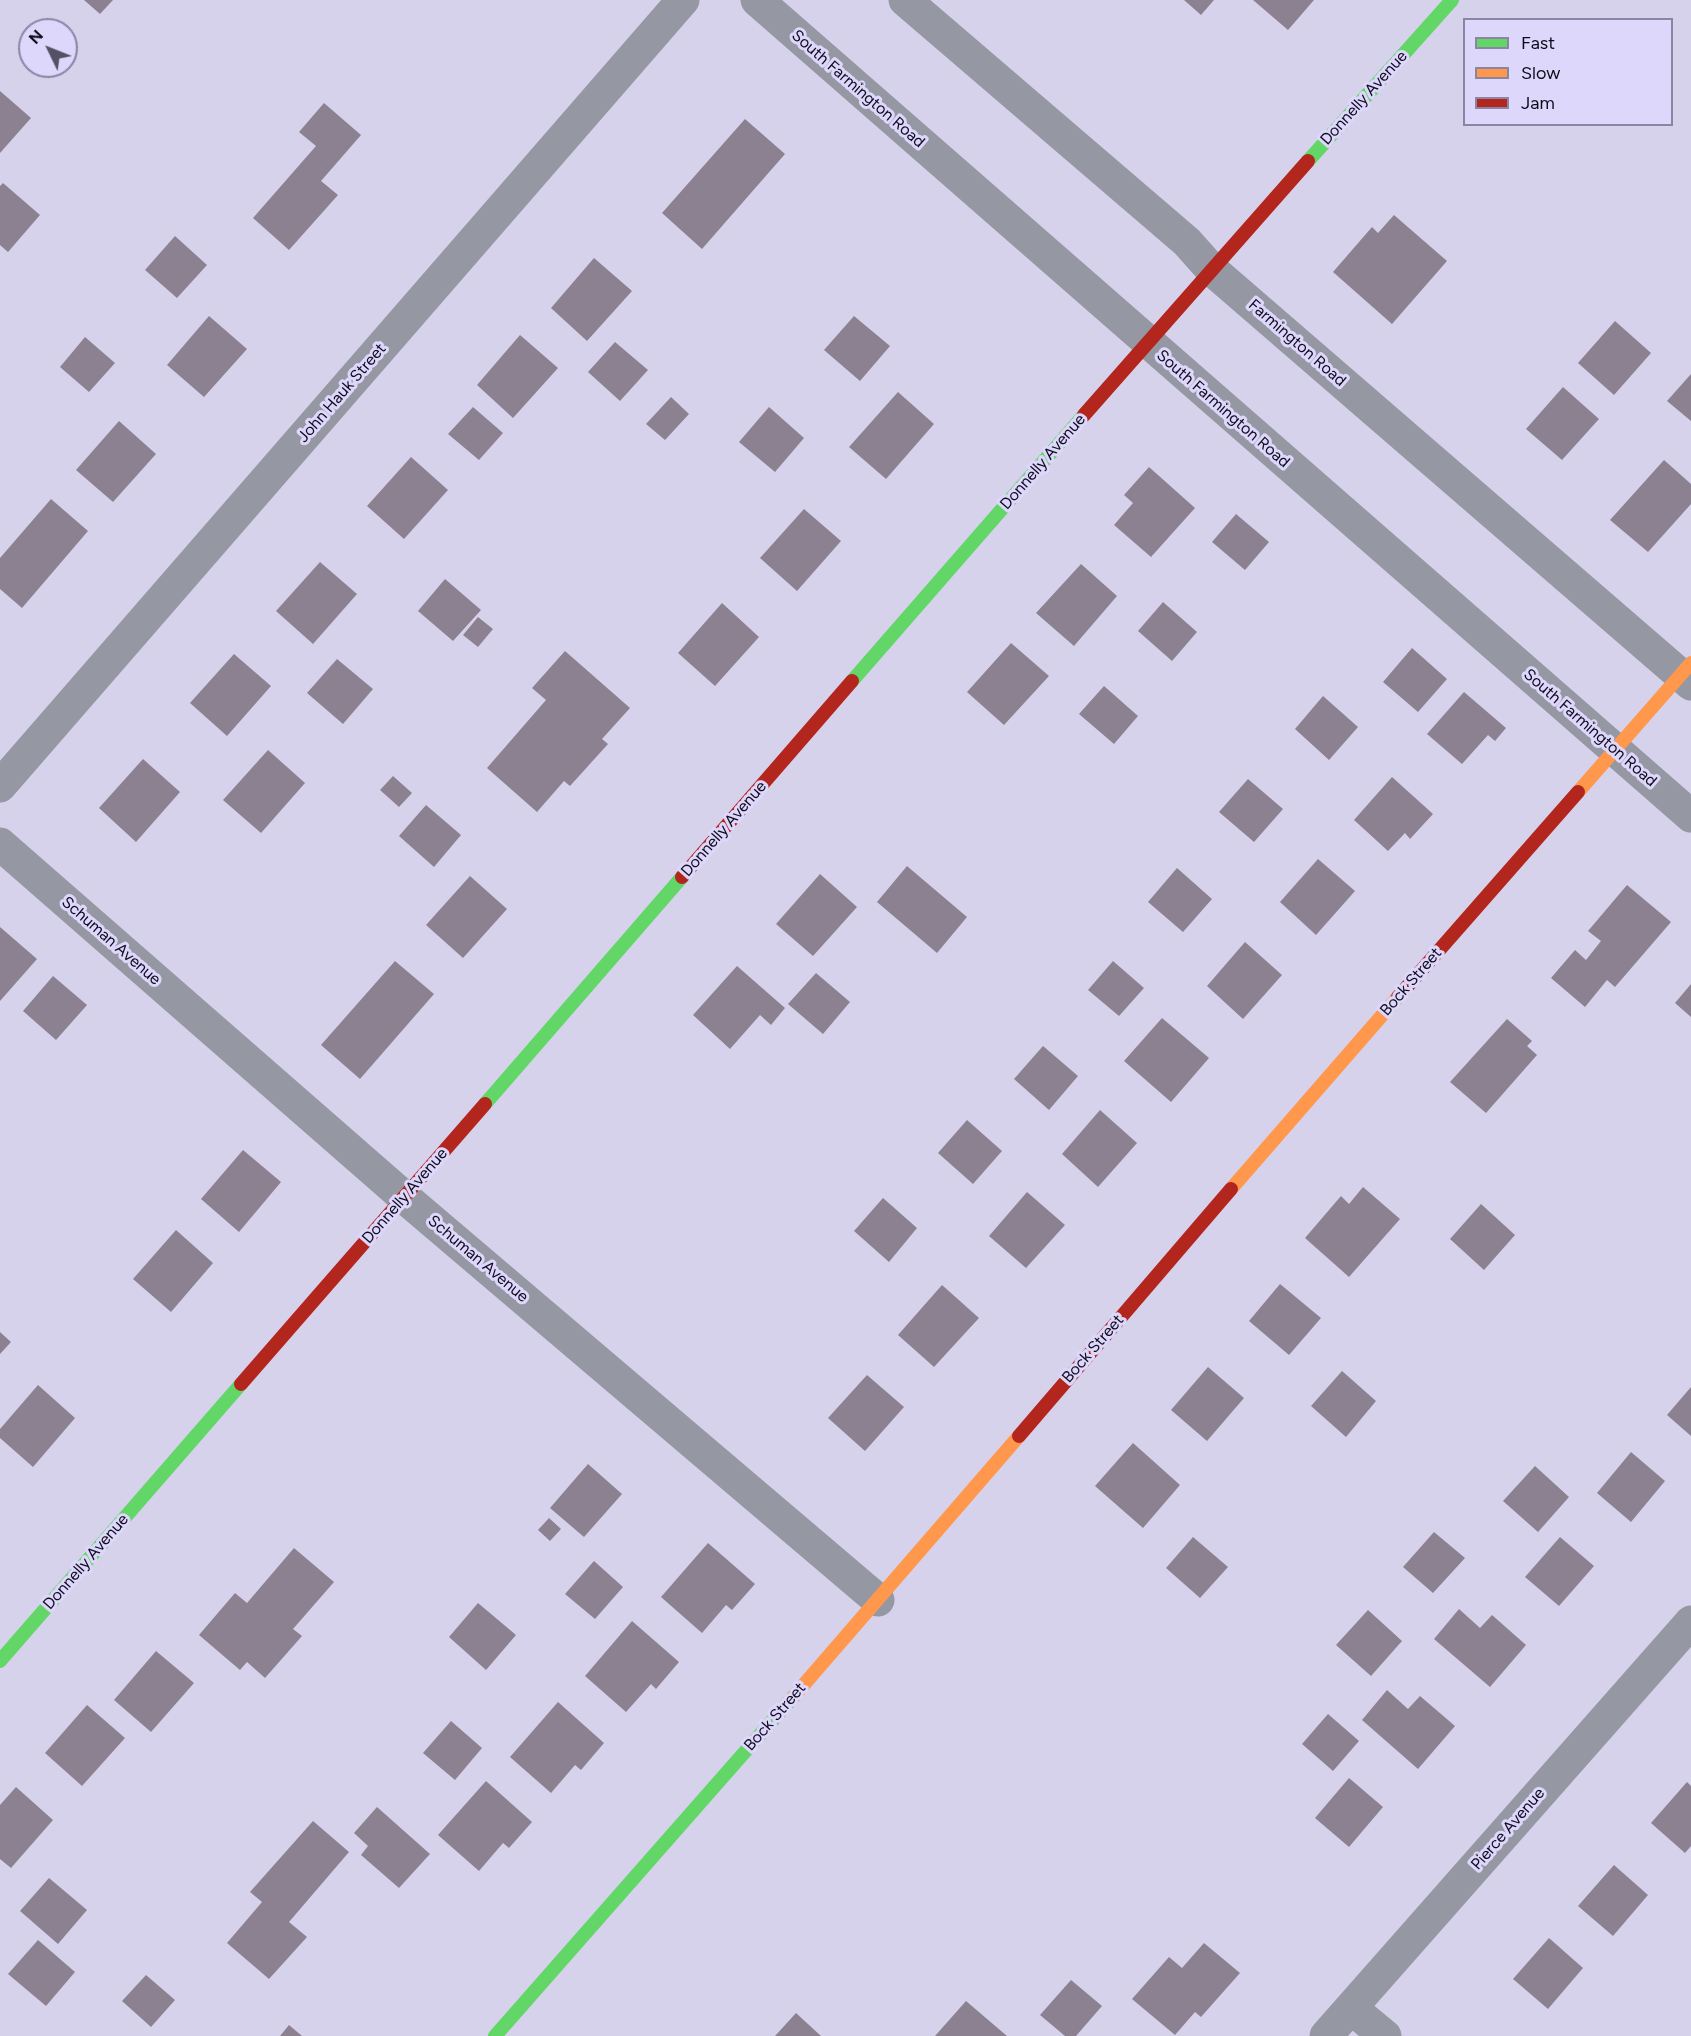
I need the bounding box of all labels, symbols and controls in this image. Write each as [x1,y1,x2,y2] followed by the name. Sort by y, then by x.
[18,18,78,78] north arrow
[1463,18,1673,126] legend
[25,26,47,48] text: N
[788,26,928,152] street label: South Farmington Road
[1521,32,1555,54] text: Fast
[1317,47,1411,149] street label: Donnelly Avenue
[1521,62,1560,84] text: Slow
[1521,92,1555,114] text: Jam
[1244,295,1350,391] street label: Farmington Road
[294,340,390,446] street label: John Hauk Street
[1153,346,1293,472] street label: South Farmington Road
[996,410,1090,514] street label: Donnelly Avenue
[1520,665,1660,791] street label: South Farmington Road
[677,777,771,881] street label: Donnelly Avenue
[57,893,165,989] street label: Schuman Avenue
[1376,944,1446,1020] street label: Bock Street
[358,1144,452,1248] street label: Donnelly Avenue
[424,1211,532,1307] street label: Schuman Avenue
[1058,1311,1128,1387] street label: Bock Street
[39,1510,133,1614] street label: Donnelly Avenue
[740,1679,810,1755] street label: Bock Street
[1467,1784,1549,1874] street label: Pierce Avenue

